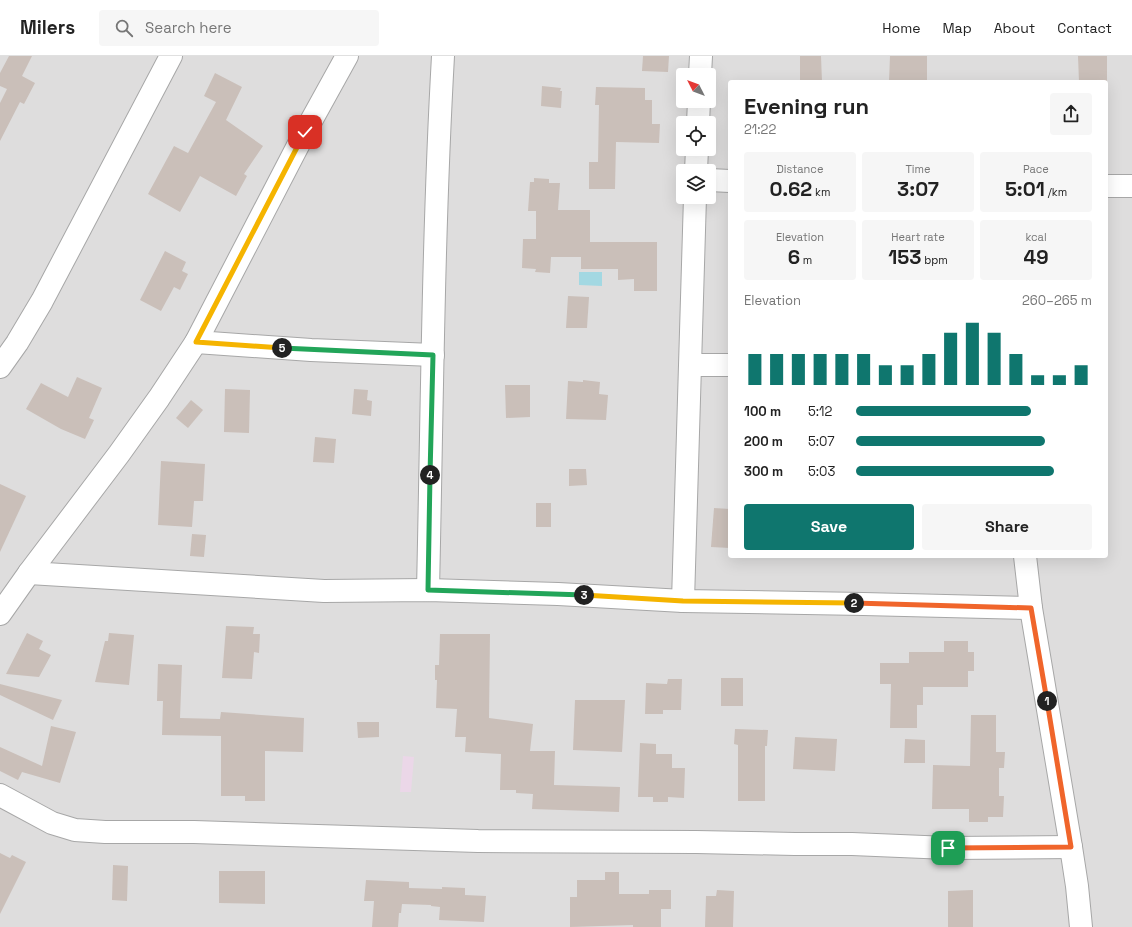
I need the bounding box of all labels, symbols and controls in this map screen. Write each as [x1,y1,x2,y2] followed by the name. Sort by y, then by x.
[99,10,379,46] search box
[20,15,75,40] text: Milers
[113,17,135,39] icon: search
[145,18,232,37] text: Search here
[882,19,920,37] text: Home
[942,19,972,37] text: Map
[994,19,1035,37] text: About
[1057,19,1112,37] text: Contact
[676,68,716,108] north arrow
[676,68,716,204] map controls
[744,92,869,120] text: Evening run
[1050,93,1092,135] button: share
[288,115,322,149] pin
[676,116,716,156] button: locate
[294,121,316,143] icon: check
[744,121,776,138] text: 21:22
[777,162,823,176] text: Distance
[905,162,931,176] text: Time
[1023,162,1049,176] text: Pace
[676,164,716,204] button: layers
[770,176,812,202] text: 0.62
[897,176,939,202] text: 3:07
[1005,176,1045,202] text: 5:01
[812,185,830,199] text: km
[1045,185,1067,199] text: /km
[776,230,824,244] text: Elevation
[891,230,945,244] text: Heart rate
[1025,230,1047,244] text: kcal
[788,244,800,270] text: 6
[888,244,921,270] text: 153
[1023,244,1049,270] text: 49
[800,253,812,267] text: m
[921,253,948,267] text: bpm
[744,292,801,309] text: Elevation
[1022,292,1092,309] text: 260–265 m
[272,338,292,358] pin: 5
[279,341,285,355] text: 5
[744,403,781,420] text: 100 m
[808,403,832,420] text: 5:12
[744,433,783,450] text: 200 m
[808,433,835,450] text: 5:07
[744,463,783,480] text: 300 m
[808,463,835,480] text: 5:03
[420,465,440,485] pin: 4
[427,468,434,482] text: 4
[744,504,914,550] button: Save
[922,504,1092,550] button: Share
[574,585,594,605] pin: 3
[581,588,587,602] text: 3
[844,593,864,613] pin: 2
[851,596,857,610] text: 2
[1037,691,1057,711] pin: 1
[1045,694,1049,708] text: 1
[931,831,965,865] pin
[937,837,959,859] icon: arrive

